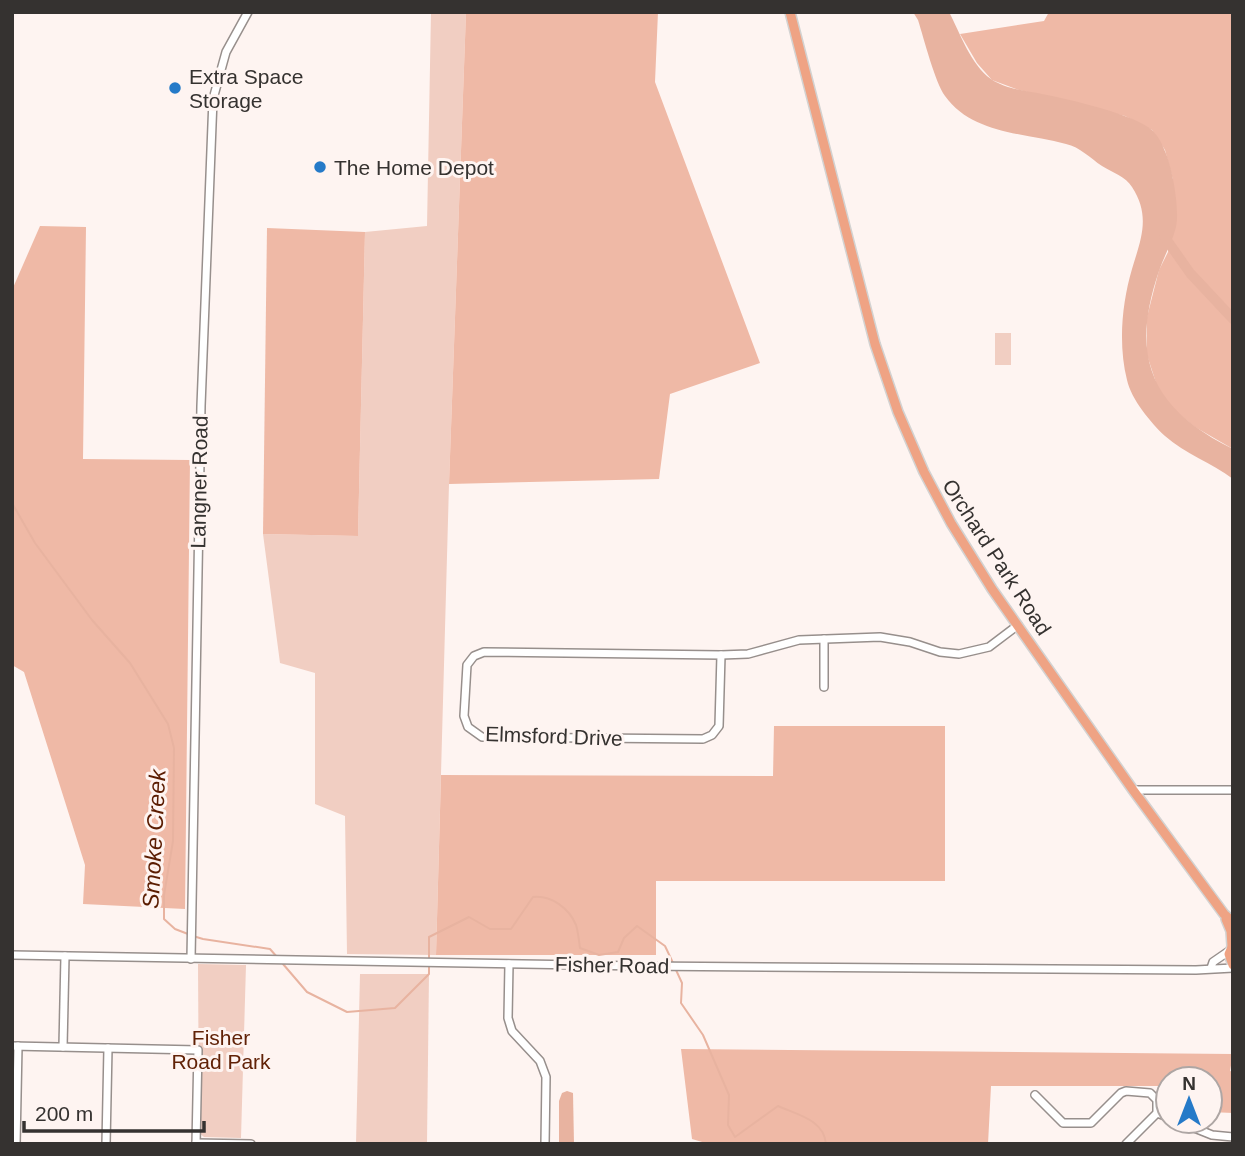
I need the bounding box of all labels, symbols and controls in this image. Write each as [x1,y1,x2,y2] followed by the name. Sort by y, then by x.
[189,65,303,112] place label: Extra Space Storage
[167,80,183,96] marker: Extra Space Storage
[334,156,494,179] place label: The Home Depot
[312,159,328,175] marker: The Home Depot
[186,415,212,549] street label: Langner Road
[938,475,1056,639] street label: Orchard Park Road
[485,722,623,750] street label: Elmsford Drive
[137,767,171,909] water label: Smoke Creek
[555,953,669,977] street label: Fisher Road
[171,1026,271,1073] park label: Fisher Road Park
[1154,1065,1224,1135] north arrow
[1182,1073,1196,1094] text: N
[24,1090,205,1134] scale bar
[35,1102,93,1125] text: 200 m

